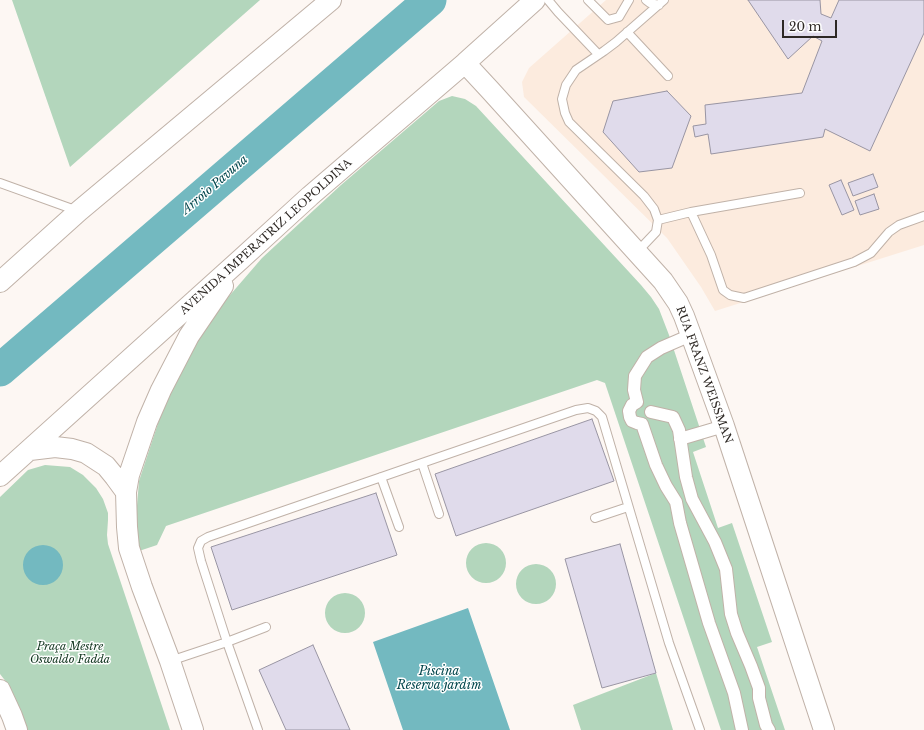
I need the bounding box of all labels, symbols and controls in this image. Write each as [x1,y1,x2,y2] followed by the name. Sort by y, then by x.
[784,12,839,38] scale bar
[789,19,821,34] text: 20 m
[179,153,251,217] water label: Arroio Pavuna
[177,156,355,318] street label: AVENIDA IMPERATRIZ LEOPOLDINA
[673,304,735,446] street label: RUA FRANZ WEISSMAN
[30,640,110,666] park label: Praça Mestre Oswaldo Fadda
[397,665,481,693] water label: Piscina Reserva jardim

